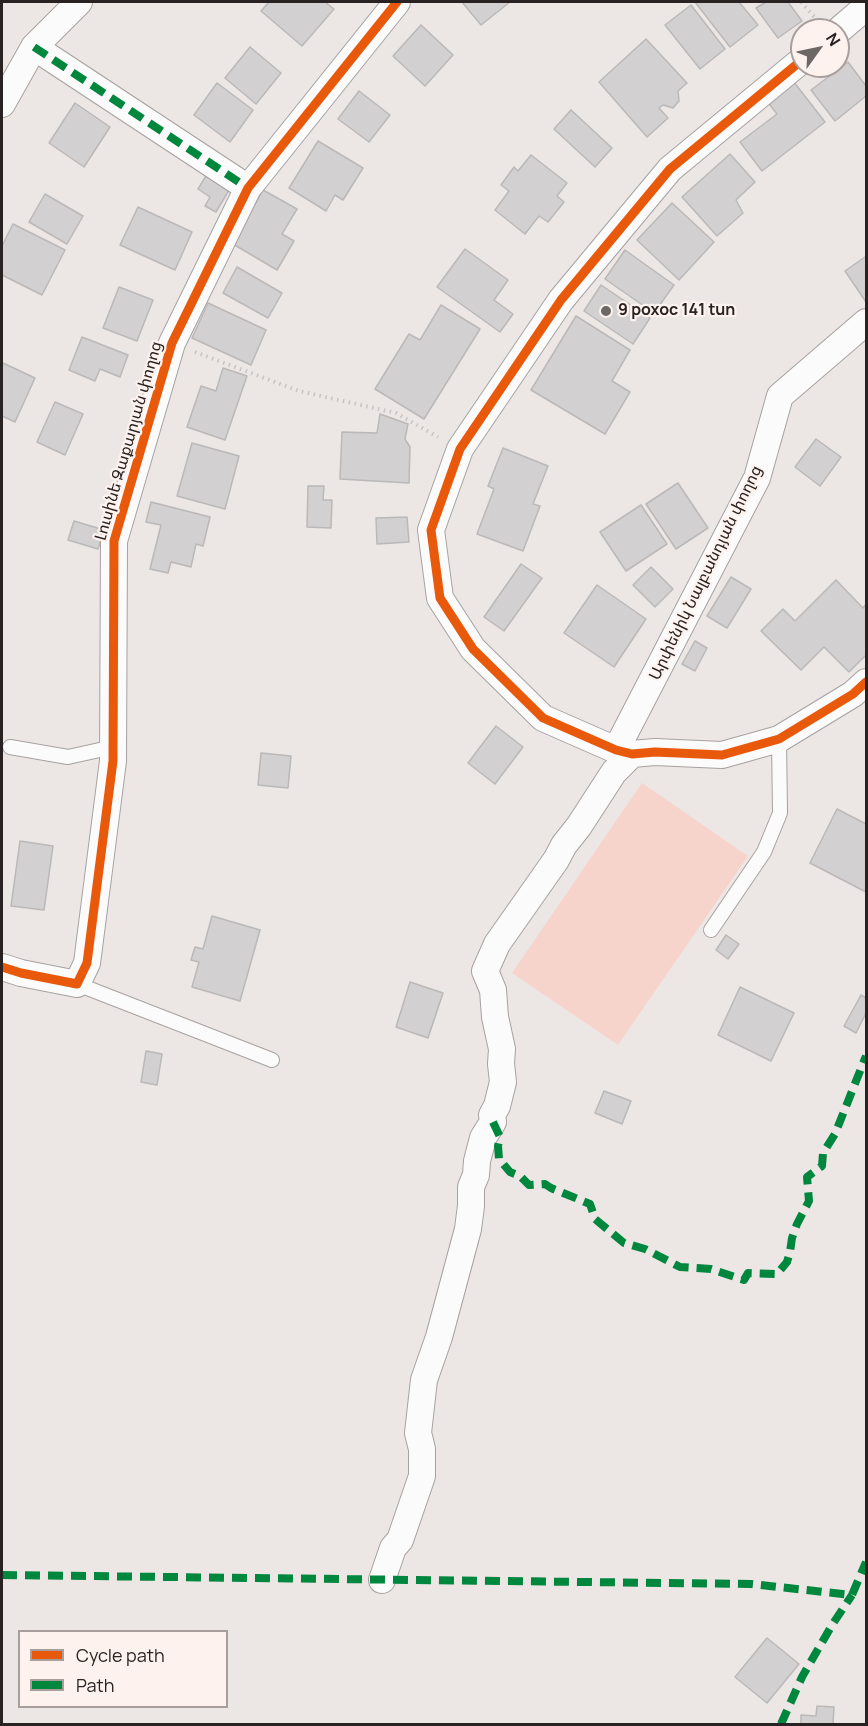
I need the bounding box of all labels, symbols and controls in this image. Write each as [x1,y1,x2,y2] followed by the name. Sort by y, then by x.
[790,18,850,78] north arrow
[821,28,846,50] text: N
[618,301,735,321] place label: 9 poxoc 141 tun
[599,304,613,318] marker: 9 poxoc 141 tun
[91,339,167,543] street label: Լուսինե Զաքարյան փողոց
[646,463,766,683] street label: Արփենիկ Նալբանդյան փողոց
[18,1630,228,1708] legend
[76,1643,165,1667] text: Cycle path
[76,1673,114,1697] text: Path

